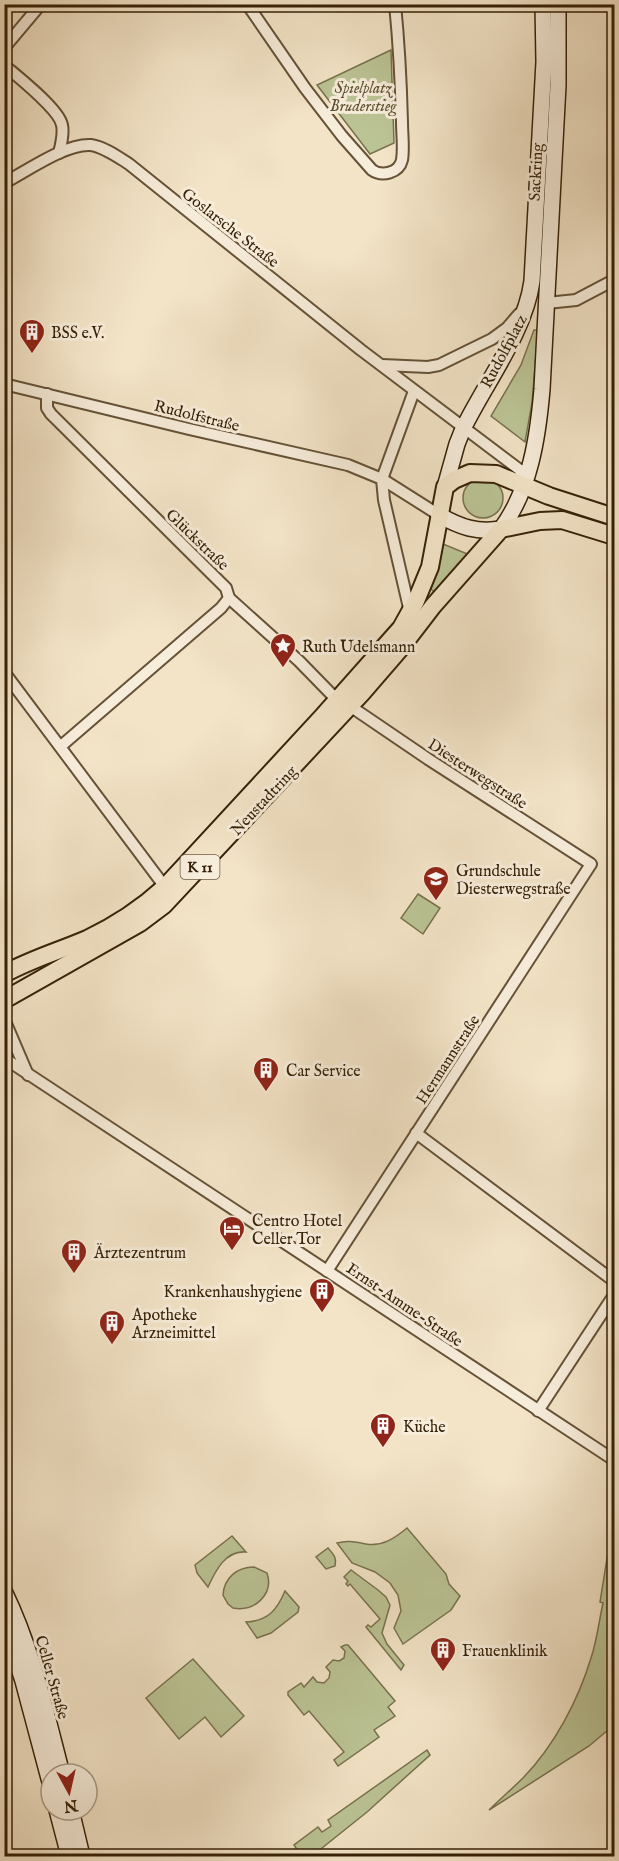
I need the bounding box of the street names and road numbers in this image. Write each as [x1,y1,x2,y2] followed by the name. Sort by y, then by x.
[525,142,549,202] street label: Sackring
[177,184,282,273] street label: Goslarsche Straße
[477,312,532,392] street label: Rudolfplatz
[152,397,241,437] street label: Rudolfstraße
[161,505,232,576] street label: Glückstraße
[423,735,530,814] street label: Diesterwegstraße
[227,762,302,841] street label: Neustadtring
[180,855,220,879] road number: K 11
[412,1012,485,1109] street label: Hermannstraße
[342,1259,466,1352] street label: Ernst-Amme-Straße
[30,1633,73,1722] street label: Celler Straße

